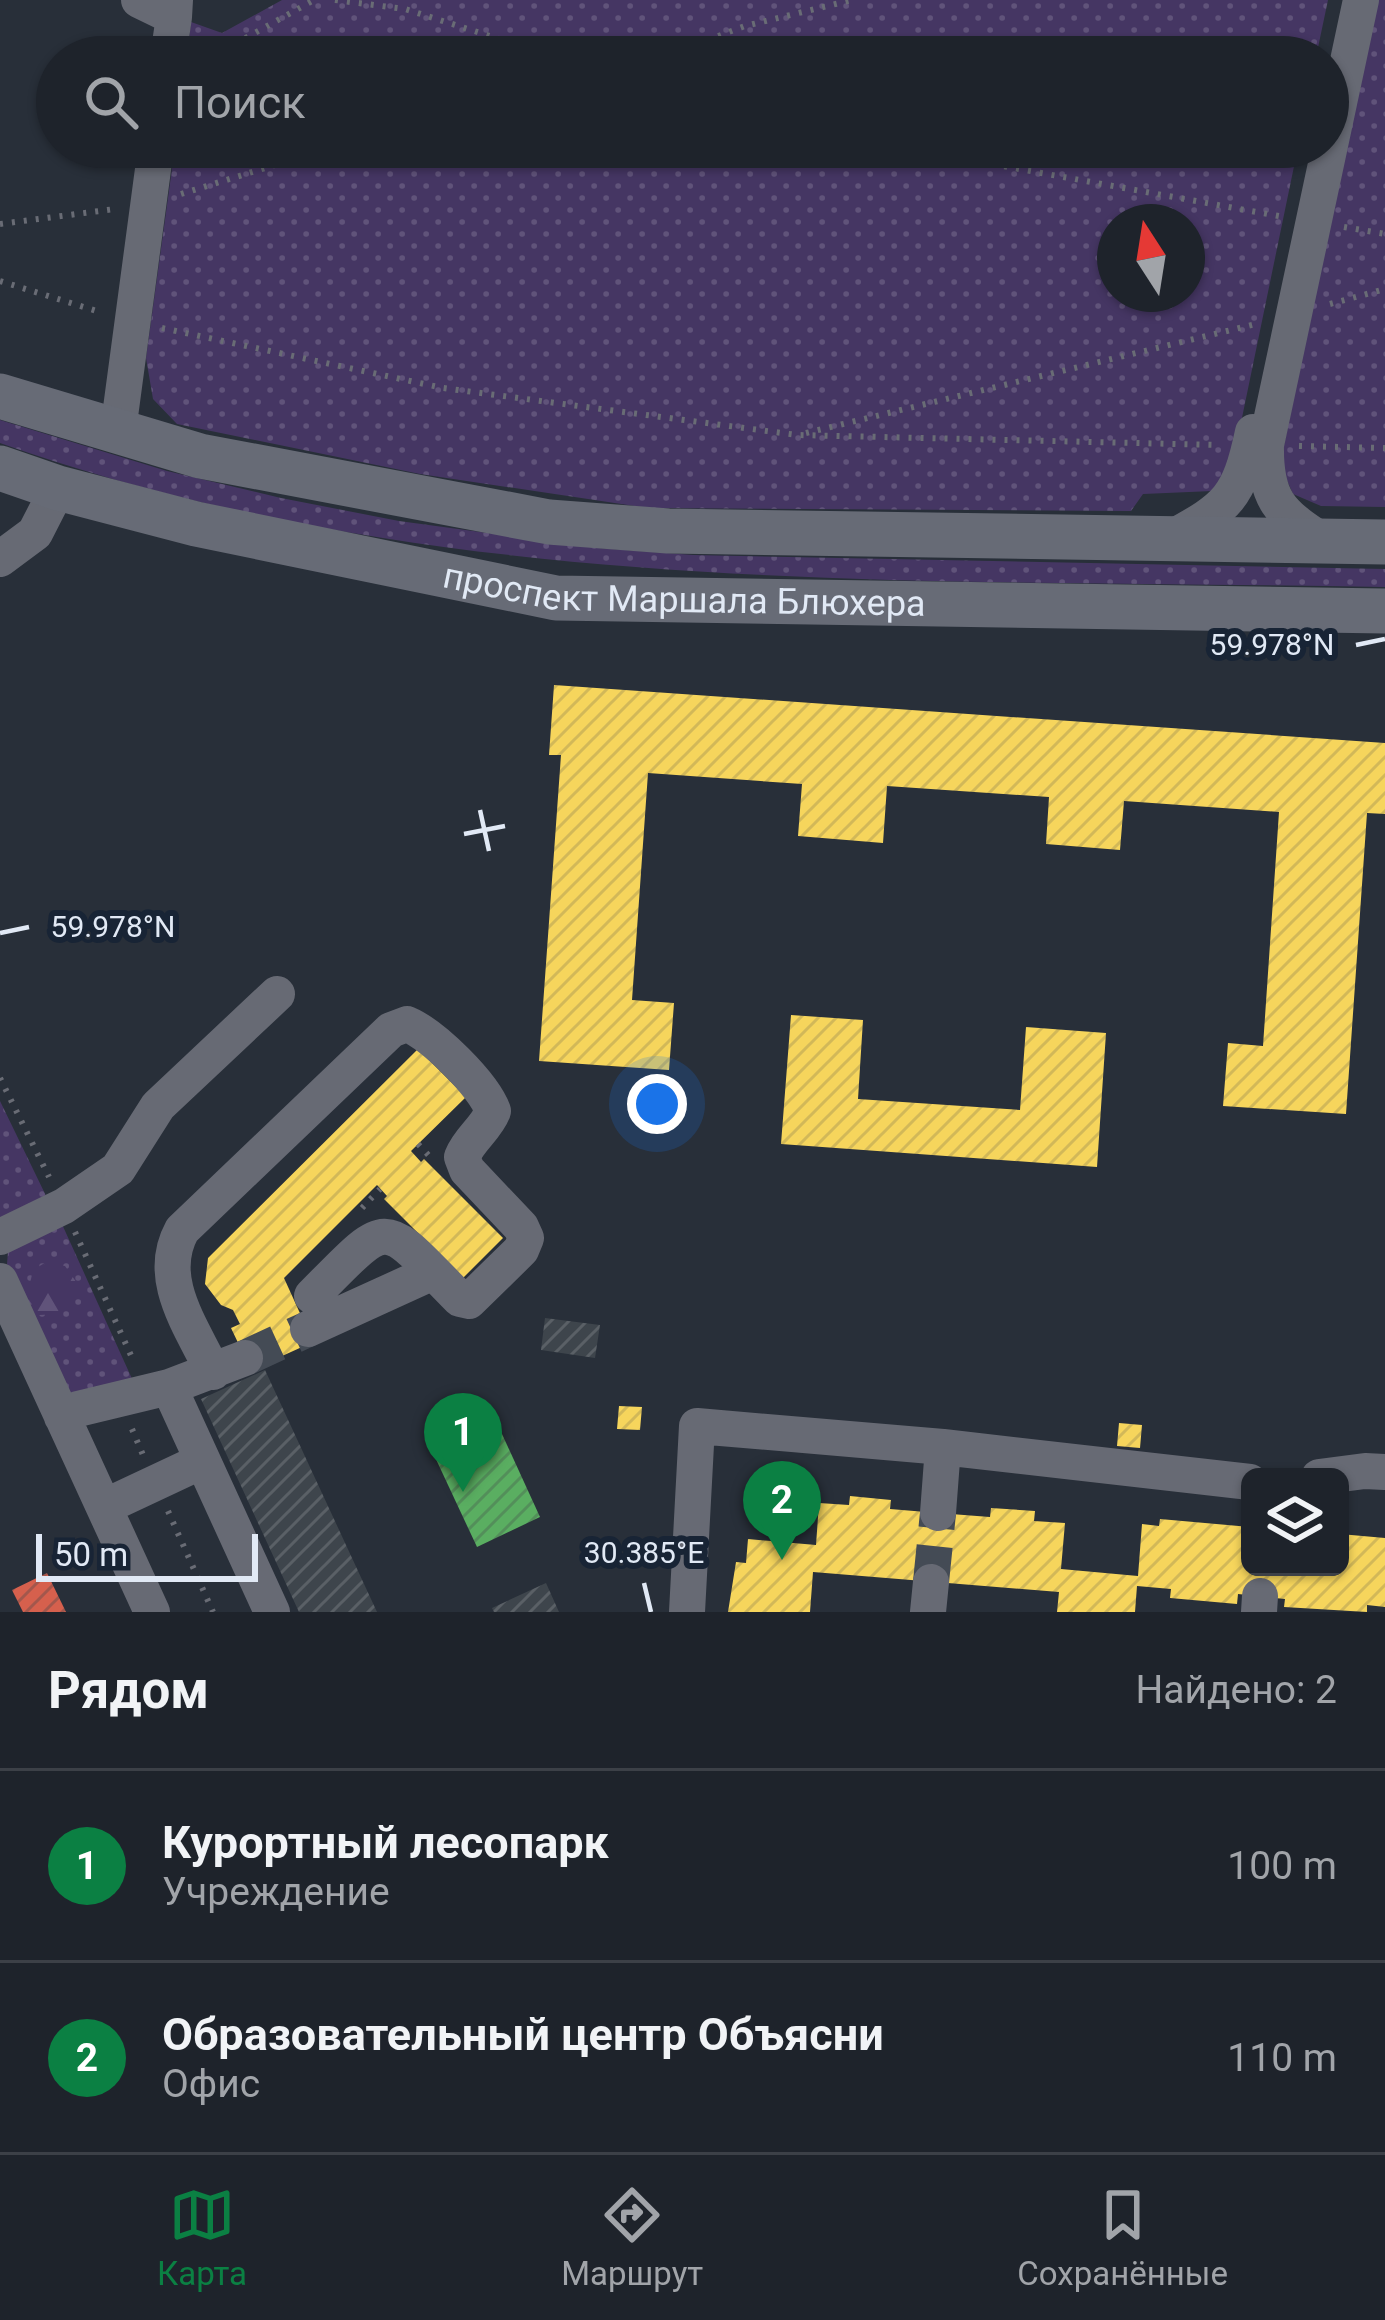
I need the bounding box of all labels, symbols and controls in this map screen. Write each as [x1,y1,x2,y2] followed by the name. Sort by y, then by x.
[36,36,1349,168] search box
[78,69,144,135] icon: search
[174,76,306,129] text: Поиск
[1097,204,1205,312] north arrow
[439,554,926,625] street label: проспект Маршала Блюхера
[1210,627,1334,662] text: 59.978°N
[51,909,175,944] text: 59.978°N
[627,1074,687,1134] your location
[424,1393,502,1492] pin: 1
[743,1461,821,1560] pin: 2
[1241,1468,1349,1576] map controls
[1241,1468,1349,1576] button: layers
[36,1528,258,1581] scale bar
[54,1535,128,1574] text: 50 m
[584,1535,704,1570] text: 30.385°E
[48,1661,209,1720] text: Рядом
[1135,1667,1337,1713] text: Найдено: 2
[162,1816,609,1869] text: Курортный лесопарк
[76,1843,98,1889] text: 1
[1227,1843,1337,1889] text: 100 m
[162,1869,390,1915] text: Учреждение
[162,2008,884,2061] text: Образовательный центр Объясни
[76,2035,98,2081] text: 2
[1227,2035,1337,2081] text: 110 m
[162,2061,260,2107] text: Офис
[157,2182,247,2293] tab: Карта
[561,2182,703,2293] tab: Маршрут
[1017,2182,1228,2293] tab: Сохранённые

